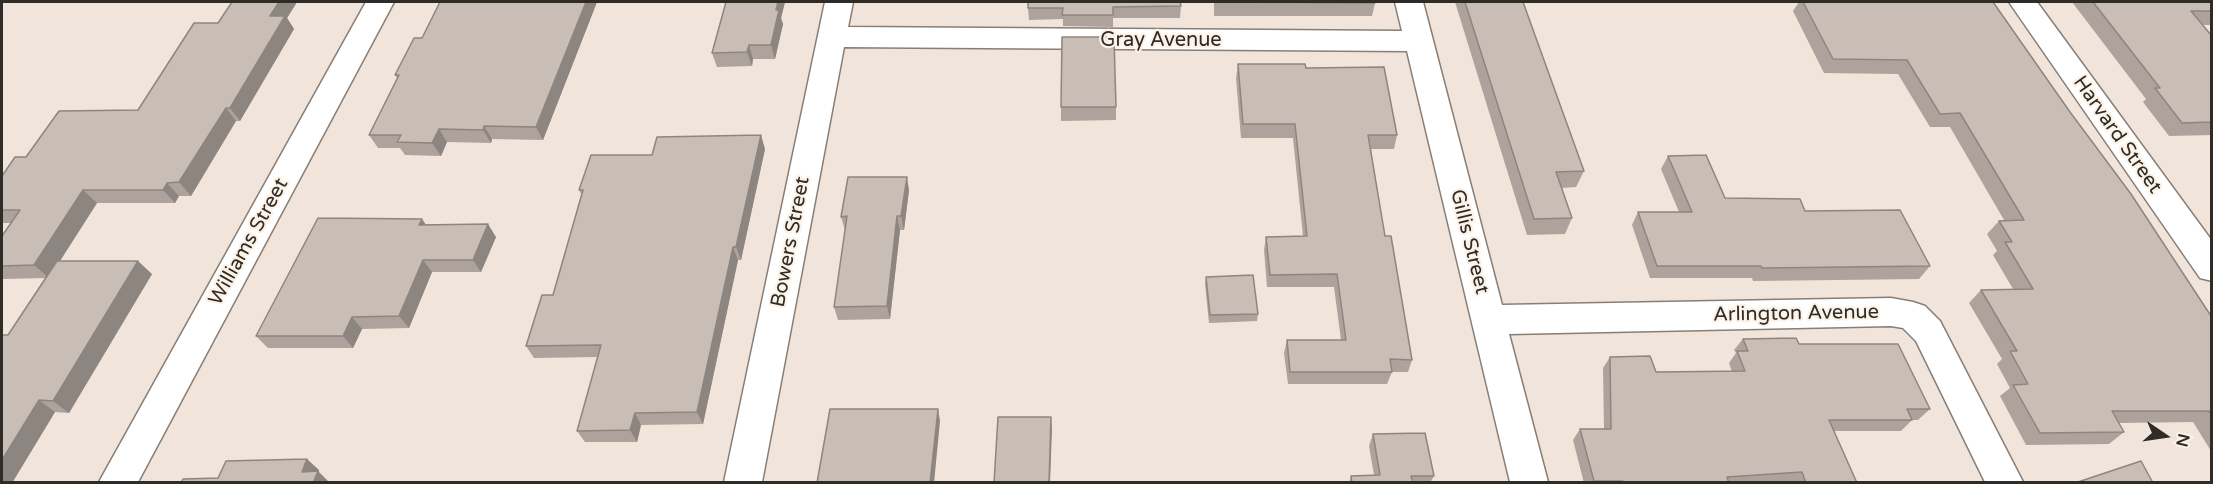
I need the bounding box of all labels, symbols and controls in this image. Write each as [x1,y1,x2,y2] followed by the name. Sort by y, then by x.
[1100,29,1222,53] street label: Gray Avenue
[2068,72,2166,198] street label: Harvard Street
[204,174,294,310] street label: Williams Street
[767,175,815,309] street label: Bowers Street
[1444,187,1494,297] street label: Gillis Street
[1713,301,1879,327] street label: Arlington Avenue
[2135,406,2195,466] north arrow
[2171,432,2194,449] text: N

